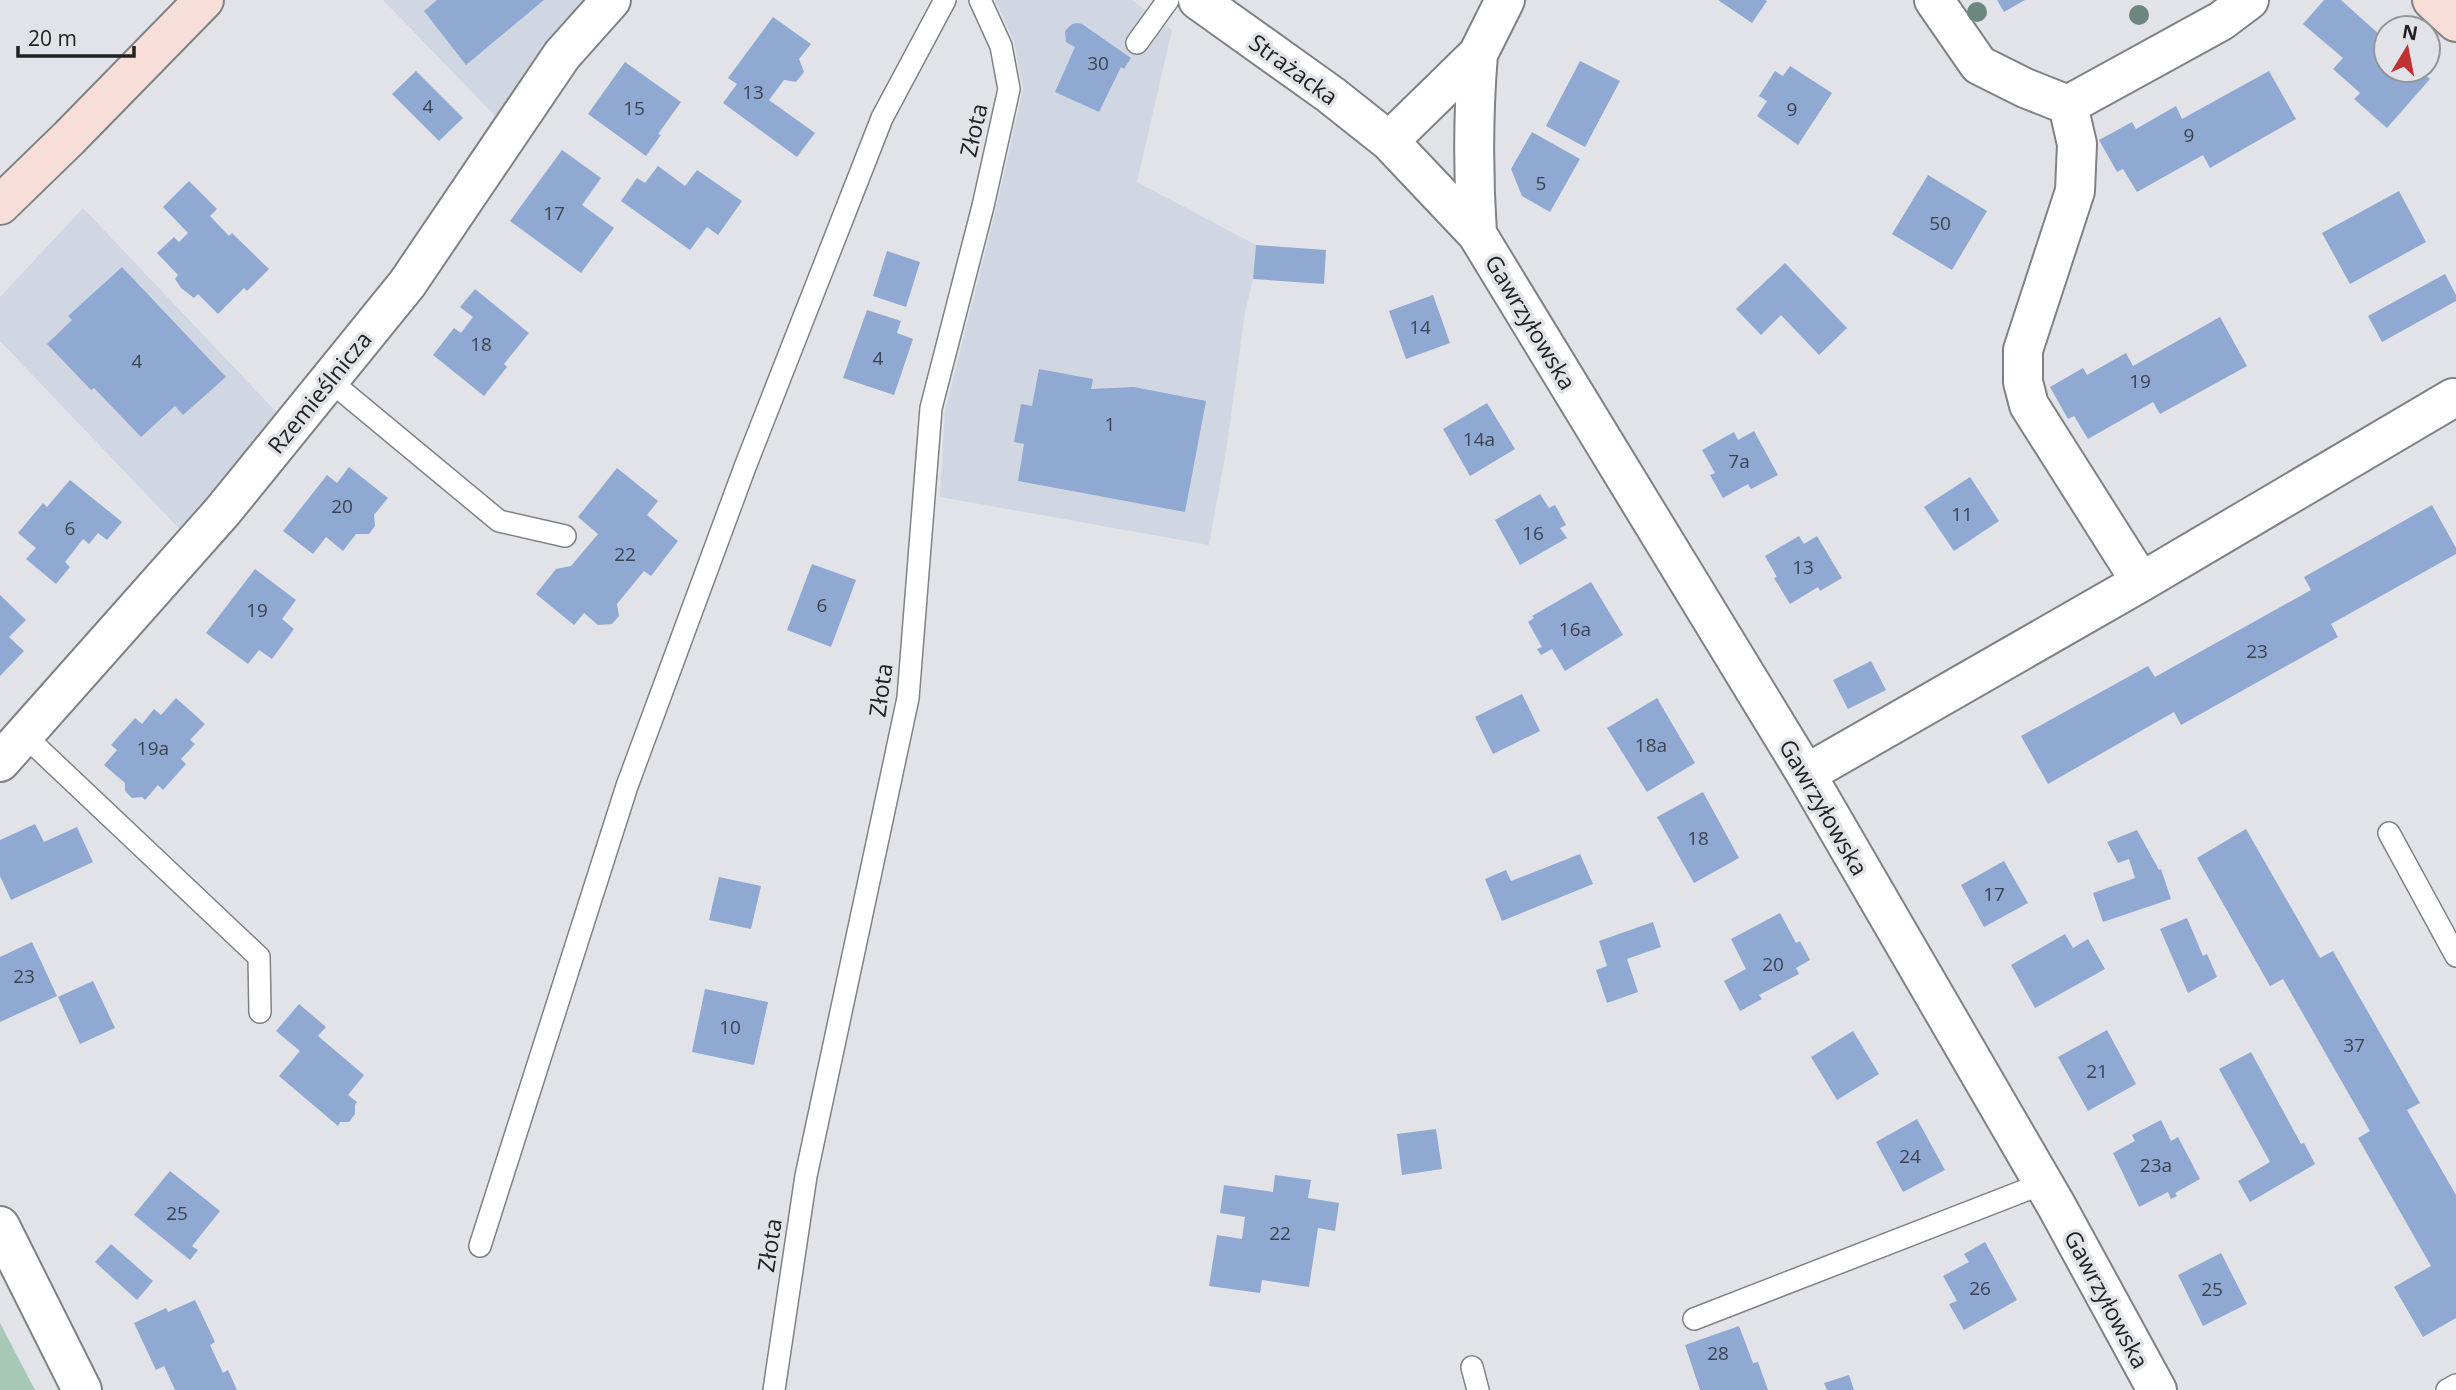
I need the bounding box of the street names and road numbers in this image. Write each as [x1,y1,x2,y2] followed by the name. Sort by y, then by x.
[1243,26,1345,112] street label: Strażacka
[951,100,995,160] street label: Złota
[1478,248,1584,396] street label: Gawrzyłowska
[260,324,378,460] street label: Rzemieślnicza
[860,661,900,719] street label: Złota
[1772,733,1876,881] street label: Gawrzyłowska
[749,1216,789,1274] street label: Złota
[2057,1224,2157,1374] street label: Gawrzyłowska

